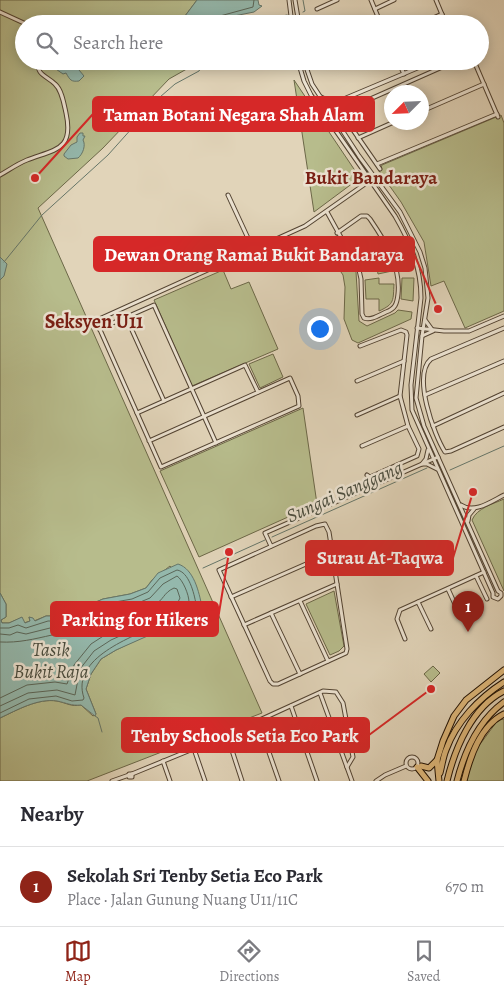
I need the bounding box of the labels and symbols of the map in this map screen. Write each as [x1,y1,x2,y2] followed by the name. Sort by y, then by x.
[384,85,429,130] north arrow
[93,97,374,131] callout: Taman Botani Negara Shah Alam
[104,102,365,128] text: Taman Botani Negara Shah Alam
[305,165,438,191] district label: Bukit Bandaraya
[94,237,414,271] callout: Dewan Orang Ramai Bukit Bandaraya
[104,242,405,268] text: Dewan Orang Ramai Bukit Bandaraya
[45,308,143,335] district label: Seksyen U11
[307,316,333,342] your location
[282,454,407,529] water label: Sungai Sanggang
[306,541,453,575] callout: Surau At-Taqwa
[317,545,444,571] text: Surau At-Taqwa
[452,591,484,632] pin: 1
[51,602,218,636] callout: Parking for Hikers
[61,607,209,633] text: Parking for Hikers
[14,637,89,685] water label: Tasik Bukit Raja
[122,718,369,752] callout: Tenby Schools Setia Eco Park
[131,723,359,749] text: Tenby Schools Setia Eco Park

